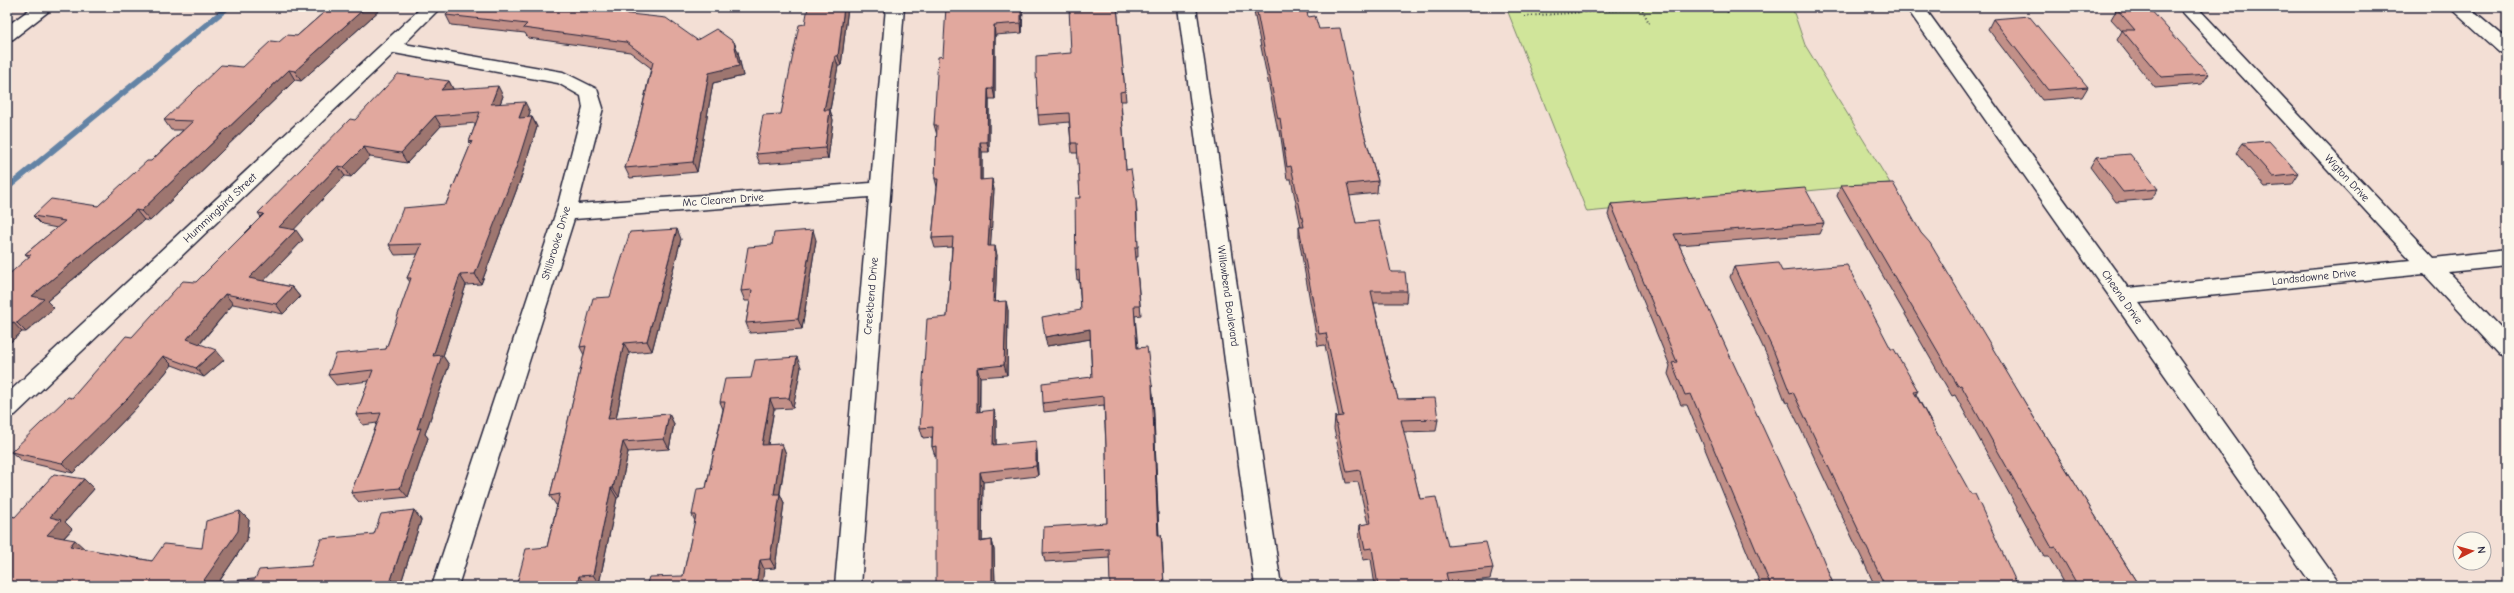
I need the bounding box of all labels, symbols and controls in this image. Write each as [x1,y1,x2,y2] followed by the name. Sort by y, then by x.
[2322,152,2373,205] street label: Wigton Drive
[181,170,260,245] street label: Hummingbird Street
[682,191,765,209] street label: Mc Clearen Drive
[539,204,573,281] street label: Stillbrooke Drive
[1214,244,1242,348] street label: Willowbend Boulevard
[861,256,881,335] street label: Creekbend Drive
[2271,266,2357,288] street label: Landsdowne Drive
[2099,268,2146,327] street label: Cheena Drive
[2452,531,2492,571] north arrow
[2475,546,2488,554] text: N

